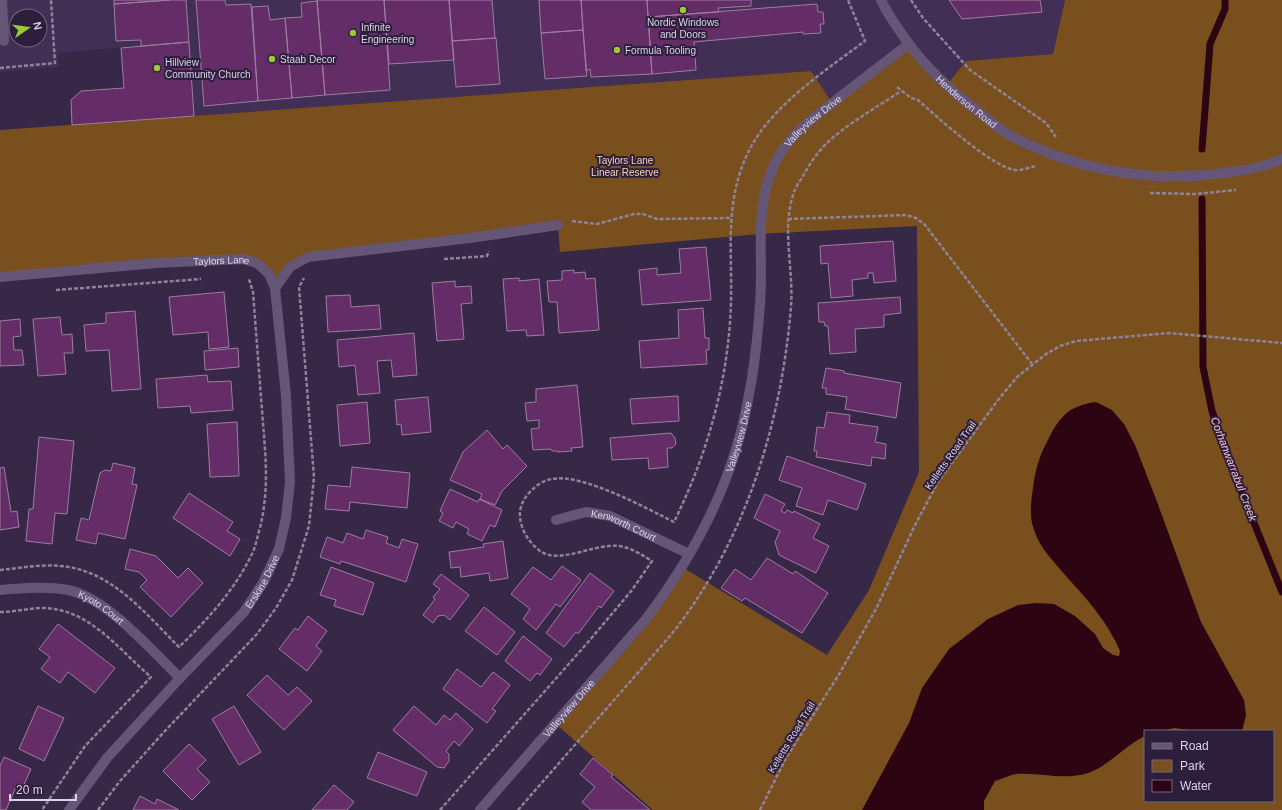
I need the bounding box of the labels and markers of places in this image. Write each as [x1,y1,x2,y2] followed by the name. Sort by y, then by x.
[678,5,688,15] marker: Nordic Windows and Doors
[647,17,719,40] place label: Nordic Windows and Doors
[361,22,414,45] place label: Infinite Engineering
[348,28,358,38] marker: Infinite Engineering
[612,45,622,55] marker: Formula Tooling
[625,45,696,56] place label: Formula Tooling
[267,54,277,64] marker: Staab Decor
[280,54,336,65] place label: Staab Decor
[165,57,251,80] place label: Hillview Community Church
[152,63,162,73] marker: Hillview Community Church

